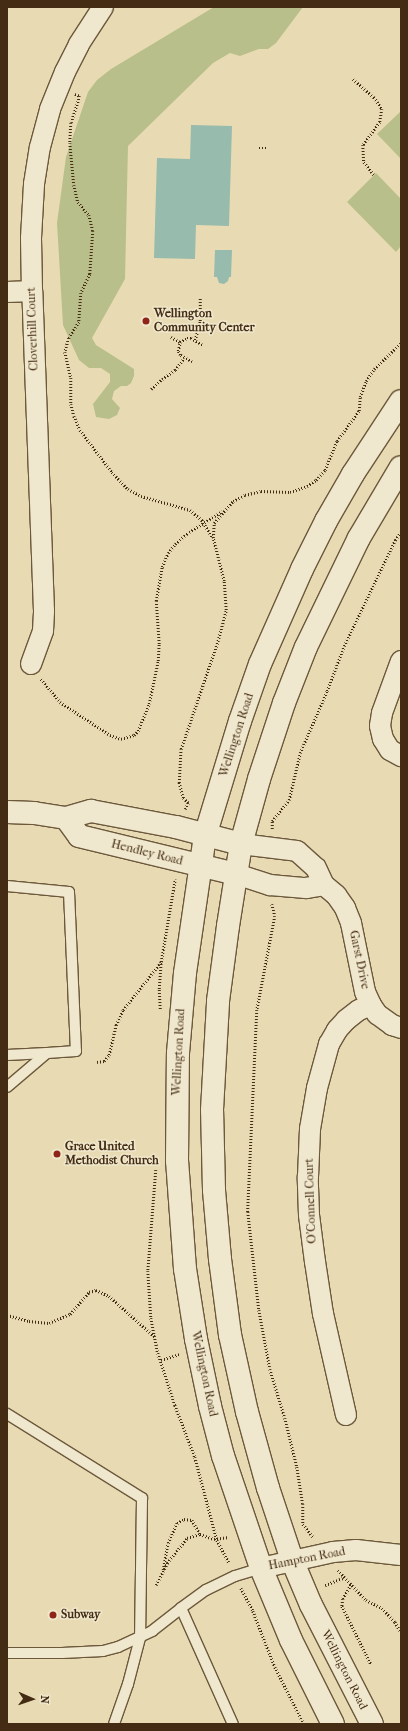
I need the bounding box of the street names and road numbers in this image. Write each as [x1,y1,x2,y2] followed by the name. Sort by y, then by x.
[24,287,42,371] street label: Cloverhill Court
[217,691,257,779] street label: Wellington Road
[110,837,184,869] street label: Hendley Road
[346,929,372,991] street label: Garst Drive
[170,1008,188,1096] street label: Wellington Road
[302,1158,320,1244] street label: O'Connell Court
[188,1330,220,1418] street label: Wellington Road
[267,1544,347,1574] street label: Hampton Road
[318,1628,370,1712] street label: Wellington Road

